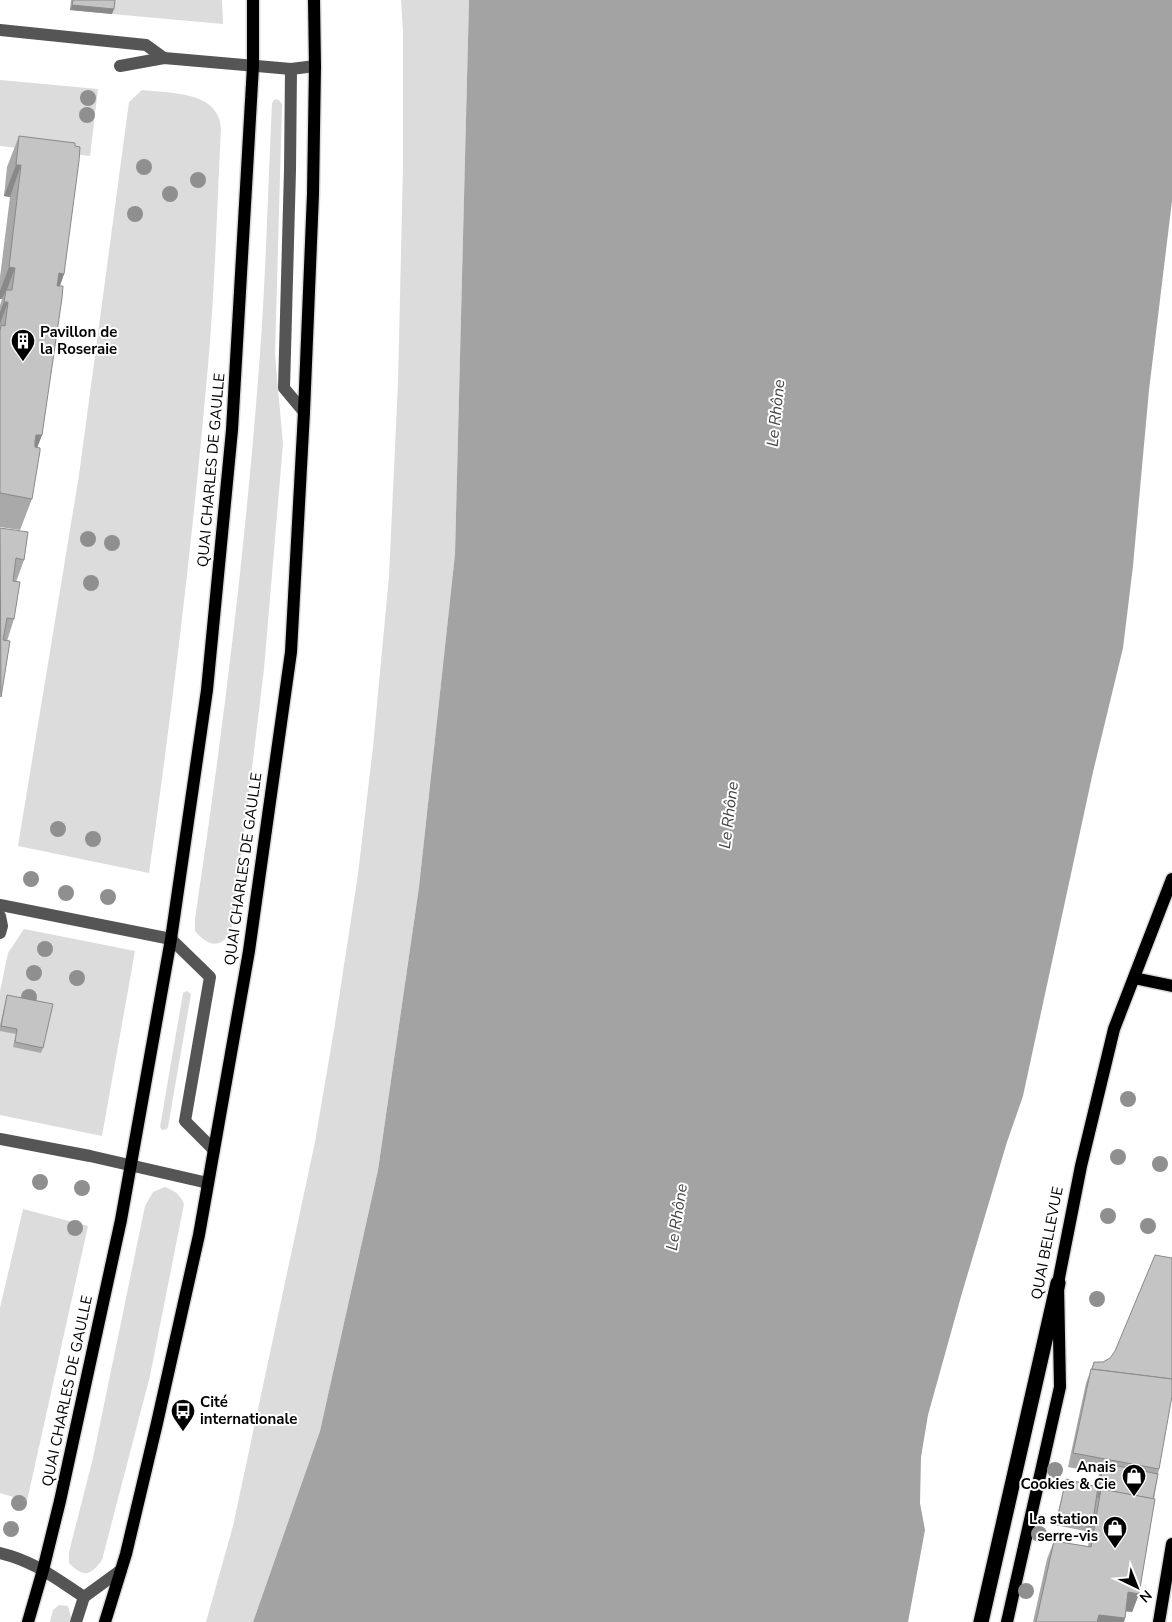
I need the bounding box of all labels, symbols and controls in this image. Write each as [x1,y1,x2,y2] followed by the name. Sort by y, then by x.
[40,322,117,359] place label: Pavillon de la Roseraie
[10,328,36,362] building icon: Pavillon de la Roseraie
[193,372,229,568] street label: QUAI CHARLES DE GAULLE
[762,378,791,448] water label: Le Rhône
[220,771,266,967] street label: QUAI CHARLES DE GAULLE
[714,780,744,850] water label: Le Rhône
[661,1182,693,1252] water label: Le Rhône
[1026,1185,1068,1301] street label: QUAI BELLEVUE
[37,1294,97,1488] street label: QUAI CHARLES DE GAULLE
[200,1392,297,1429] place label: Cité internationale
[170,1398,196,1432] bus stop icon: Cité internationale
[1021,1457,1116,1494] place label: Anais Cookies & Cie
[1121,1463,1147,1497] shop icon: Anais Cookies & Cie
[1029,1509,1098,1546] place label: La station serre-vis
[1102,1515,1128,1549] shop icon: La station serre-vis
[1112,1562,1162,1612] north arrow
[1135,1586,1156,1607] text: N

